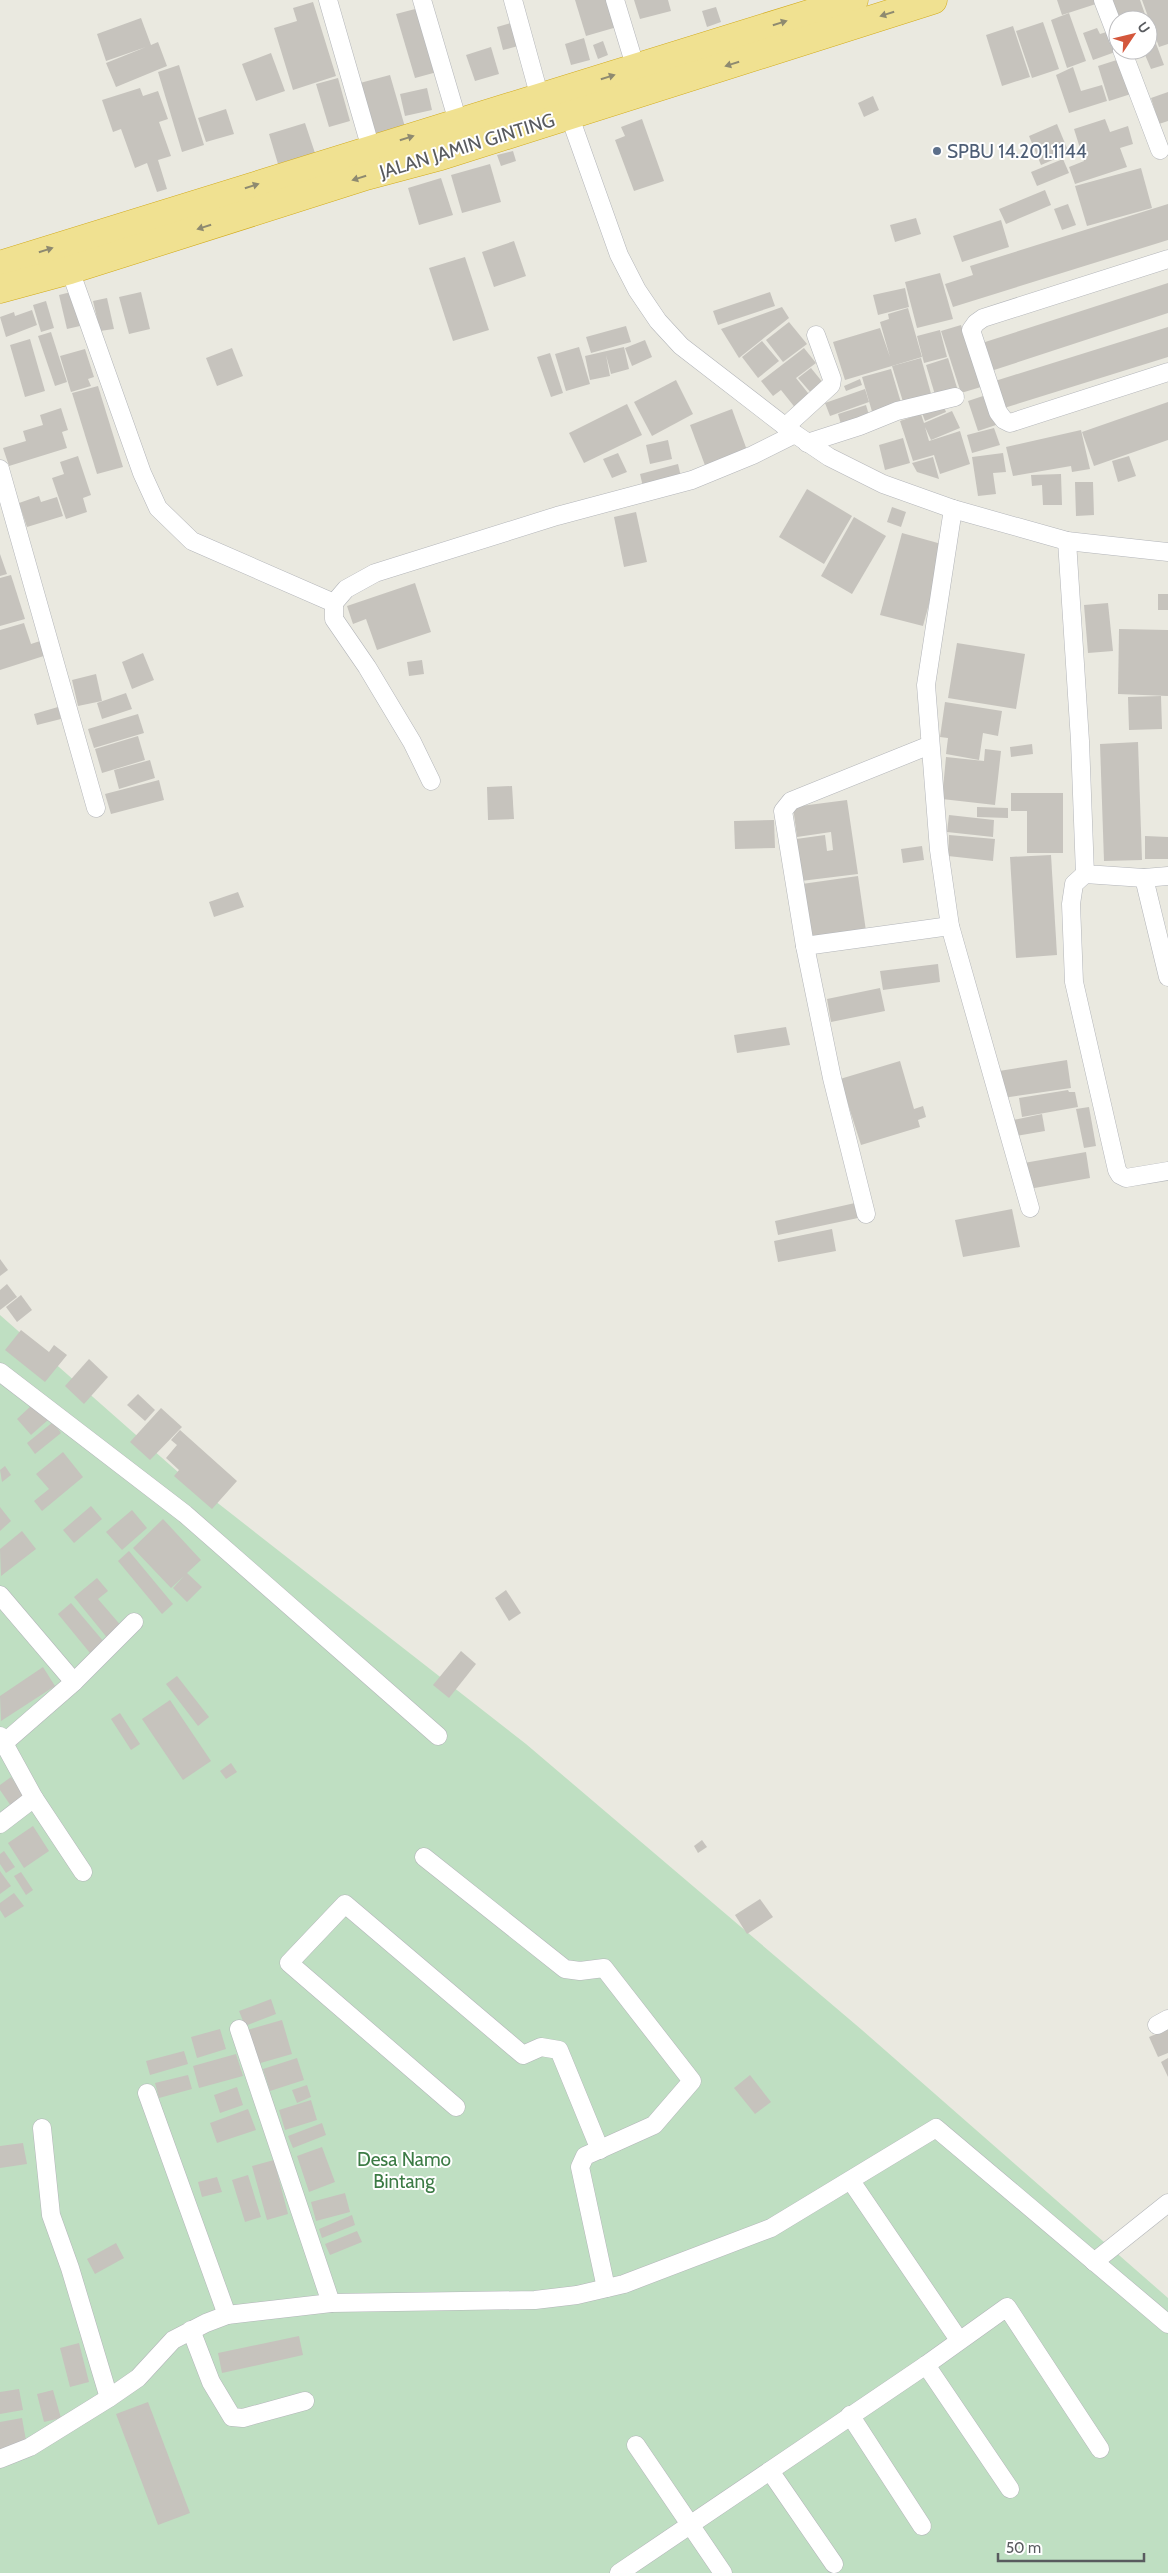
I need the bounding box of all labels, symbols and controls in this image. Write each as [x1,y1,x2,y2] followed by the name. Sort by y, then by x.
[1108,10,1158,60] north arrow
[879,11,894,19] one-way arrow
[1133,18,1154,37] text: U
[772,19,787,26] one-way arrow
[724,60,739,68] one-way arrow
[601,73,616,81] one-way arrow
[376,108,557,184] street label: JALAN JAMIN GINTING
[399,133,414,141] one-way arrow
[947,140,1087,163] place label: SPBU 14.201.1144
[931,145,943,157] marker: SPBU 14.201.1144
[352,174,367,182] one-way arrow
[245,182,260,190] one-way arrow
[197,224,212,231] one-way arrow
[39,246,54,253] one-way arrow
[357,2148,451,2193] park label: Desa Namo Bintang
[998,2530,1144,2562] scale bar
[1006,2539,1041,2557] text: 50 m

